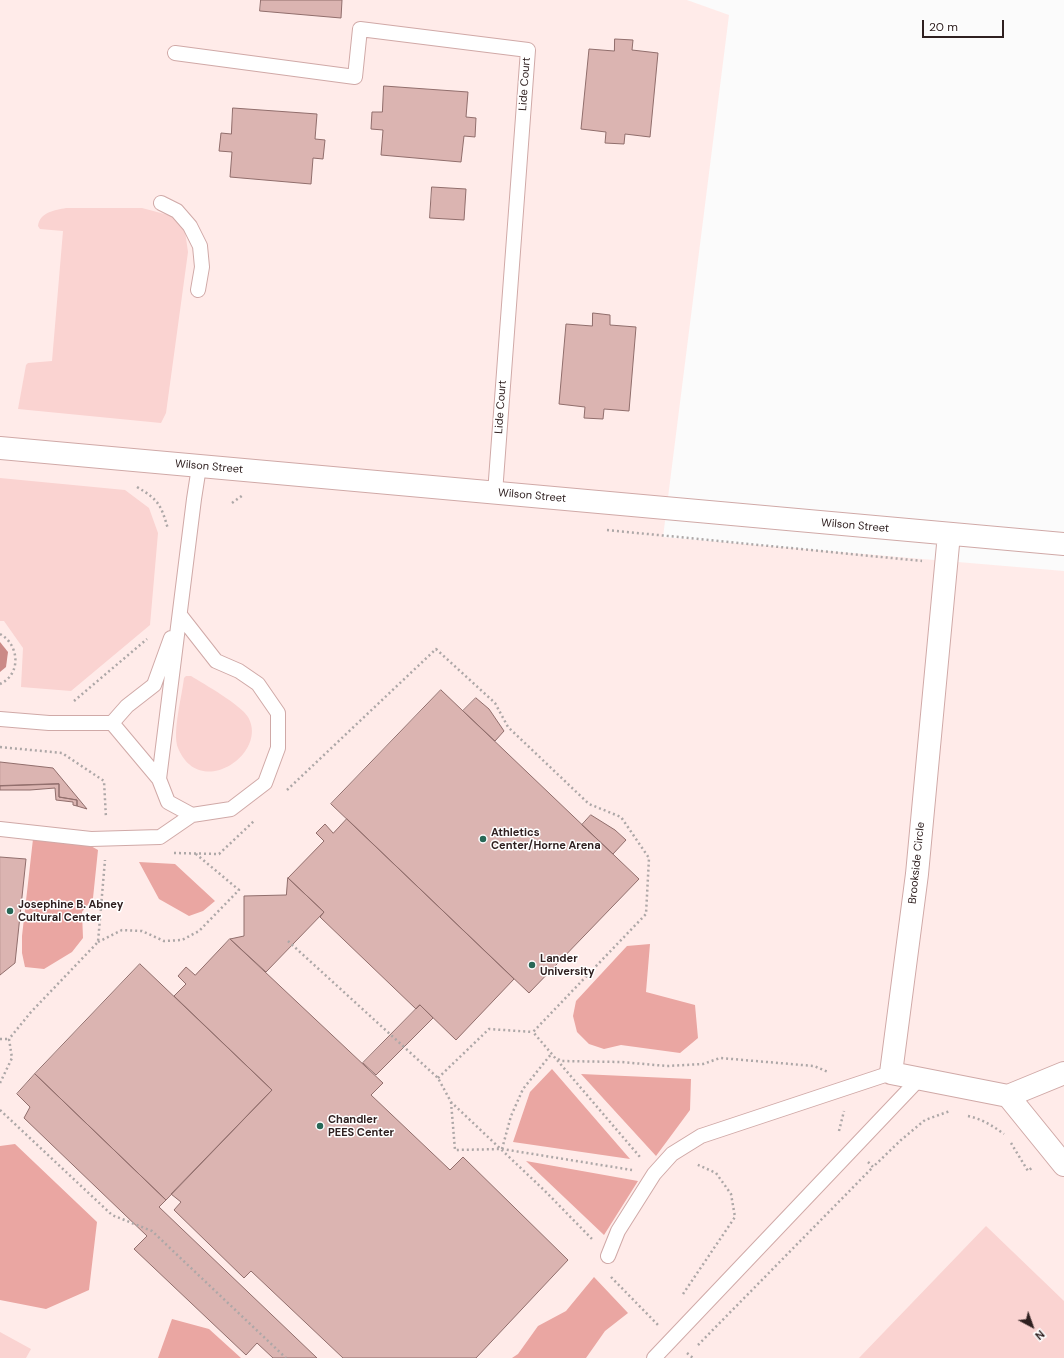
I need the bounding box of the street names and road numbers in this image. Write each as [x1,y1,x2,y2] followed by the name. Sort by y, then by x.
[517,57,533,111] street label: Lide Court
[493,380,509,434] street label: Lide Court
[174,457,244,477] street label: Wilson Street
[497,486,567,506] street label: Wilson Street
[820,516,890,536] street label: Wilson Street
[906,821,928,905] street label: Brookside Circle

